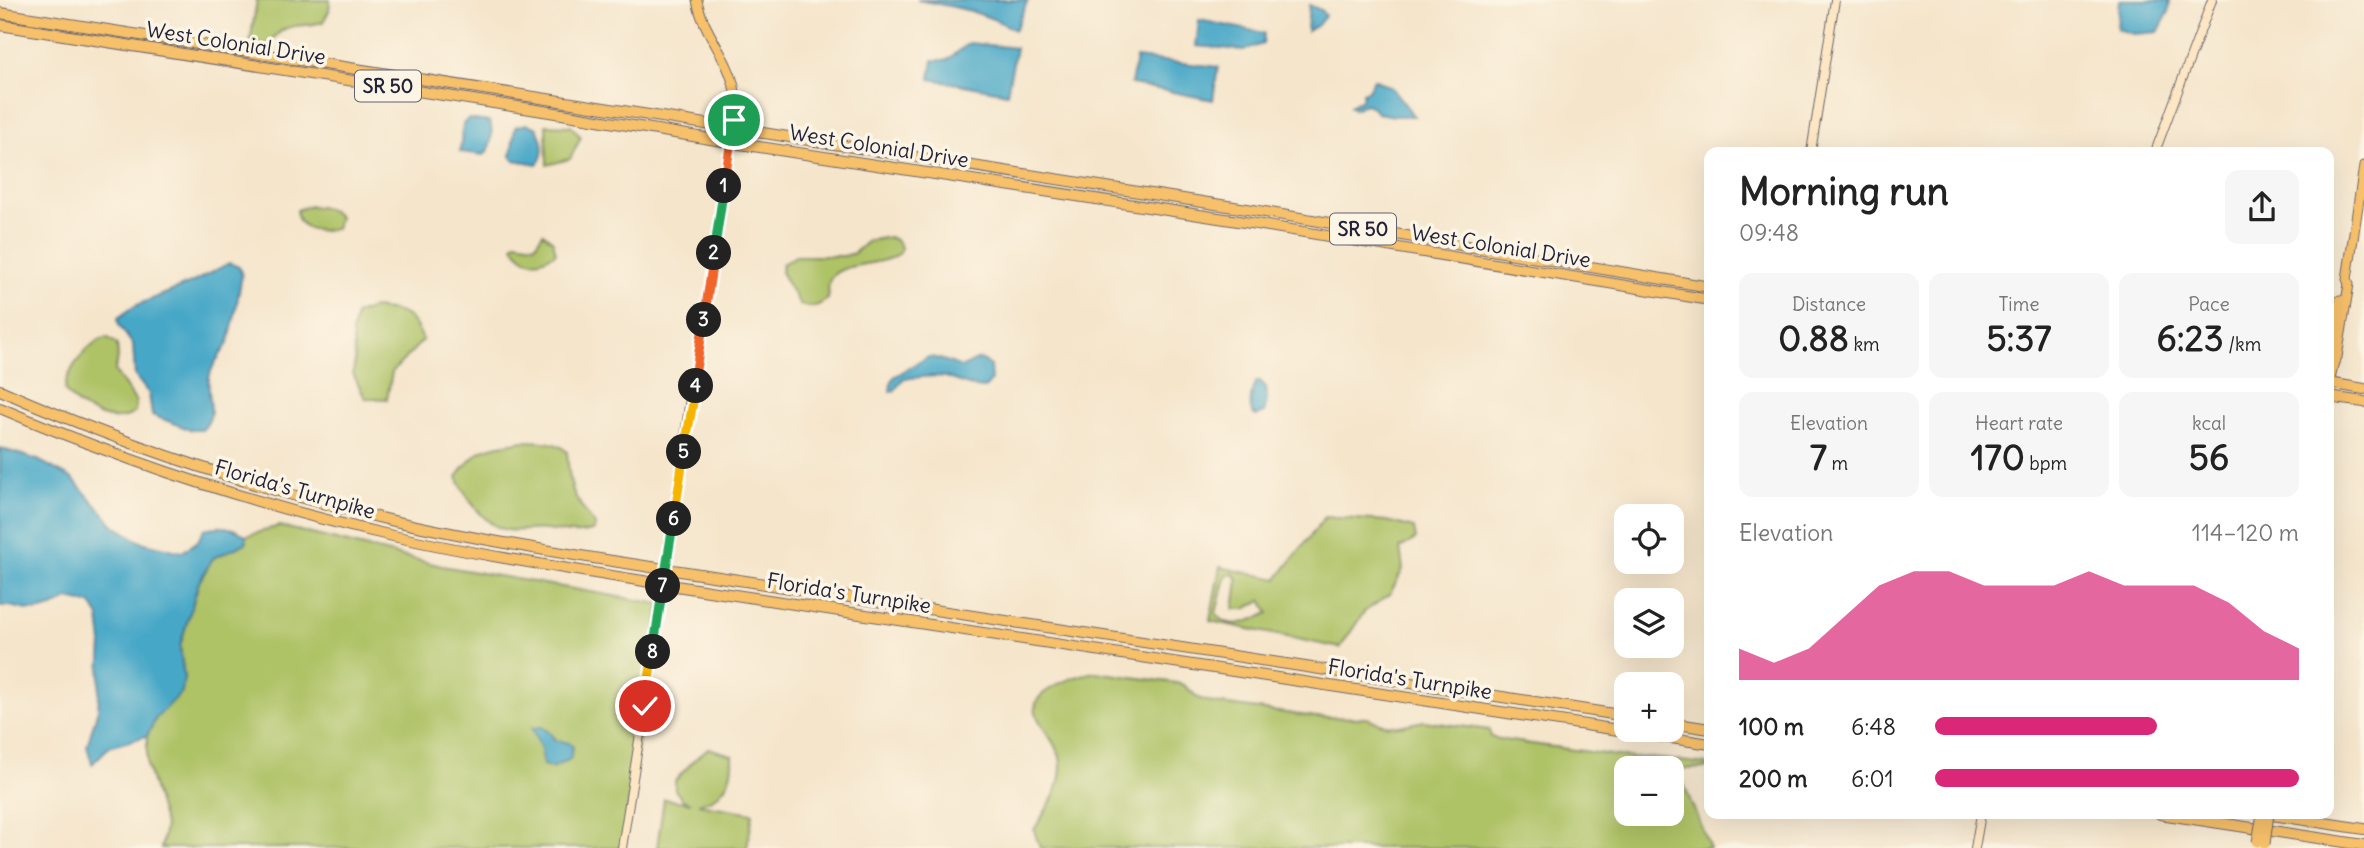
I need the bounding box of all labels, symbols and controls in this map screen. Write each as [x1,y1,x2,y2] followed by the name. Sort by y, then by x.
[144,15,328,71] street label: West Colonial Drive
[355,71,421,102] road number: SR 50
[704,90,764,150] pin
[715,101,753,139] icon: arrive
[787,118,971,174] street label: West Colonial Drive
[706,168,742,204] pin: 1
[1739,168,1949,215] text: Morning run
[2225,170,2299,244] button: share
[720,173,727,197] text: 1
[1330,214,1396,244] road number: SR 50
[1409,218,1593,274] street label: West Colonial Drive
[1739,218,1799,247] text: 09:48
[696,236,732,270] pin: 2
[708,240,719,264] text: 2
[1792,292,1866,316] text: Distance
[1998,292,2040,316] text: Time
[2188,292,2230,316] text: Pace
[686,302,722,338] pin: 3
[698,307,709,331] text: 3
[1778,316,1849,360] text: 0.88
[1986,316,2052,360] text: 5:37
[2157,316,2224,360] text: 6:23
[1849,332,1880,356] text: km
[2224,332,2261,356] text: /km
[678,368,714,404] pin: 4
[690,373,701,397] text: 4
[1790,411,1868,435] text: Elevation
[1975,411,2063,435] text: Heart rate
[2192,411,2226,435] text: kcal
[666,434,702,470] pin: 5
[1810,435,1827,479] text: 7
[1971,435,2025,479] text: 170
[2189,435,2229,479] text: 56
[678,439,689,463] text: 5
[1827,451,1848,475] text: m
[2025,451,2067,475] text: bpm
[212,453,378,525] street label: Florida's Turnpike
[656,502,692,536] pin: 6
[1614,504,1684,826] map controls
[1614,504,1684,574] button: locate
[668,506,679,530] text: 6
[1739,518,1833,547] text: Elevation
[2192,518,2299,547] text: 114–120 m
[765,567,933,619] street label: Florida's Turnpike
[646,568,680,604] pin: 7
[658,573,667,597] text: 7
[1614,588,1684,658] button: layers
[636,634,670,670] pin: 8
[647,639,658,663] text: 8
[1326,653,1494,705] street label: Florida's Turnpike
[1614,672,1684,742] button: +
[615,676,675,736] pin
[626,687,664,725] icon: check
[1739,712,1804,741] text: 100 m
[1851,712,1896,741] text: 6:48
[1614,756,1684,826] button: −
[1739,764,1808,793] text: 200 m
[1851,764,1894,793] text: 6:01

